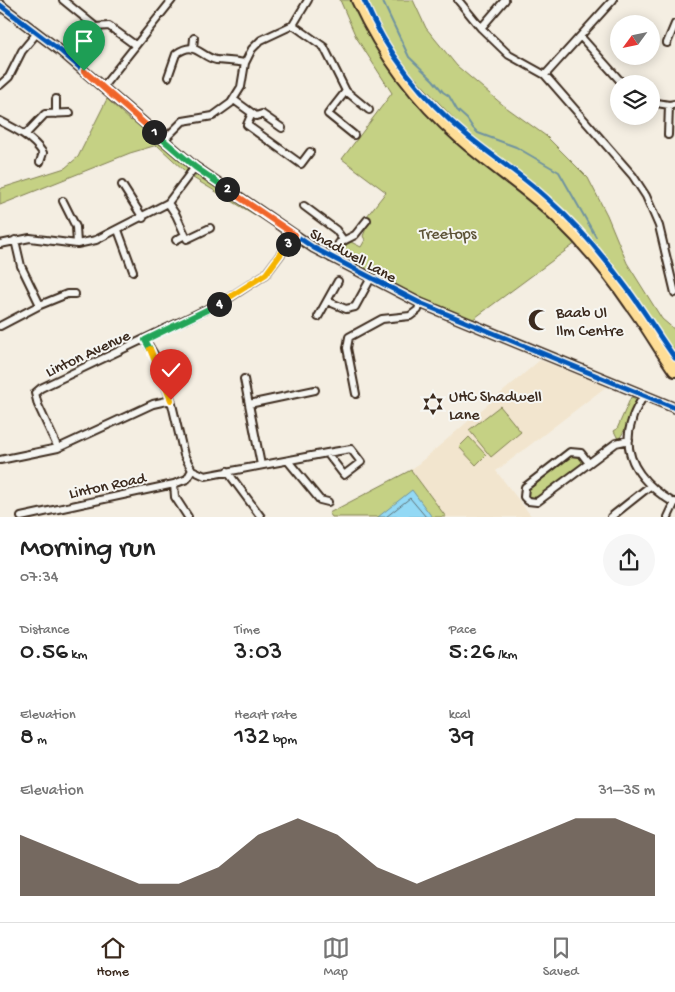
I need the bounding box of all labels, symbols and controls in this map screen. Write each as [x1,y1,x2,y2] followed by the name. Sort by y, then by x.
[610,15,660,65] north arrow
[610,15,660,125] map controls
[63,20,105,71] pin
[70,27,98,55] icon: arrive
[610,75,660,125] button: layers
[142,120,166,144] pin: 1
[152,124,157,141] text: 1
[214,176,240,202] pin: 2
[224,181,231,198] text: 2
[306,225,400,289] street label: Shadwell Lane
[419,226,478,245] park label: Treetops
[276,232,300,256] pin: 3
[285,236,292,253] text: 3
[206,292,232,316] pin: 4
[216,296,223,313] text: 4
[555,305,624,342] place label: Baab Ul Ilm Centre
[526,307,552,333] mosque icon: Baab Ul Ilm Centre
[43,327,135,383] street label: Linton Avenue
[150,349,192,400] pin
[157,356,185,384] icon: check
[449,389,542,426] place label: UHC Shadwell Lane
[420,391,446,417] synagogue icon: UHC Shadwell Lane
[68,470,149,505] street label: Linton Road
[20,533,155,566] text: Morning run
[603,534,655,586] button: share
[20,569,58,588] text: 07:34
[20,622,69,639] text: Distance
[234,622,260,639] text: Time
[449,622,476,639] text: Pace
[20,639,68,668] text: 0.56
[234,639,282,668] text: 3:03
[449,639,495,668] text: 5:26
[68,647,87,664] text: km
[495,647,517,664] text: /km
[20,707,76,724] text: Elevation
[234,707,297,724] text: Heart rate
[449,707,471,724] text: kcal
[20,724,34,753] text: 8
[234,724,270,753] text: 132
[449,724,474,753] text: 39
[34,732,47,749] text: m
[270,732,297,749] text: bpm
[20,782,84,801] text: Elevation
[599,782,655,801] text: 31–35 m
[96,934,129,981] tab: Home
[322,934,350,981] tab: Map
[543,934,579,981] tab: Saved

